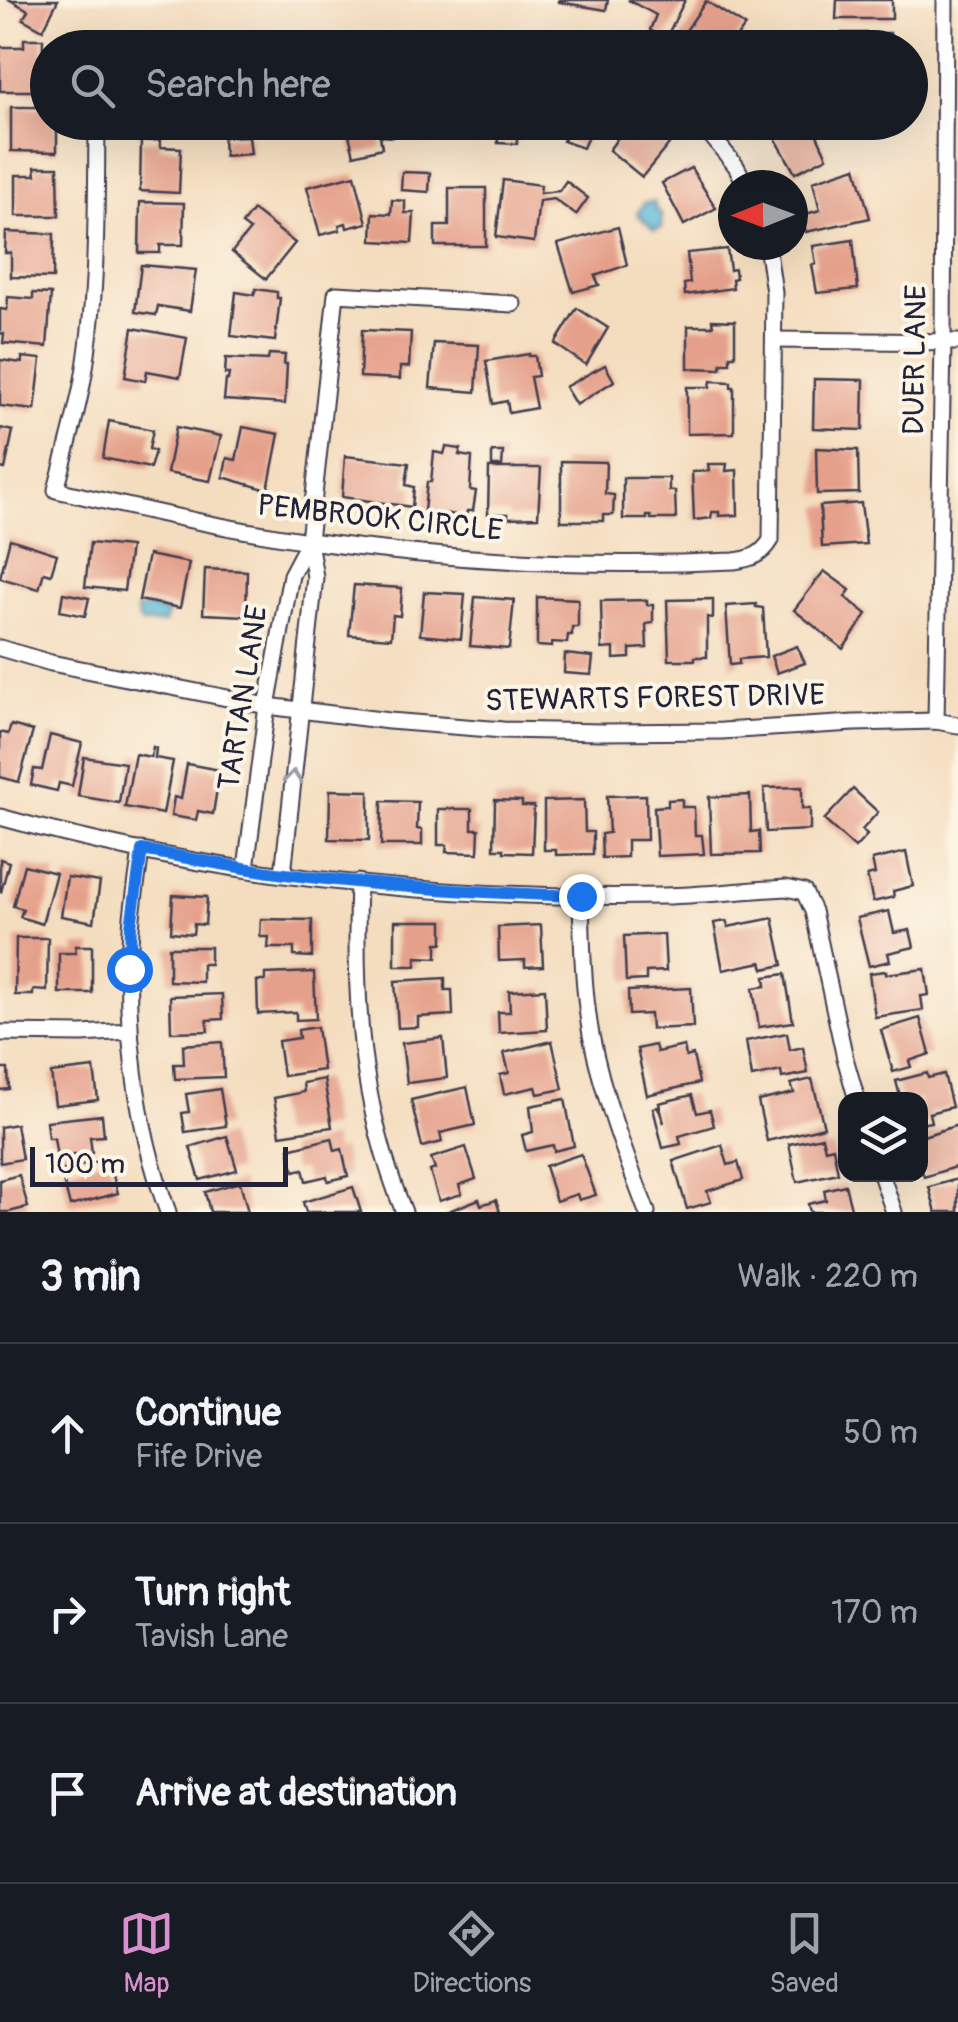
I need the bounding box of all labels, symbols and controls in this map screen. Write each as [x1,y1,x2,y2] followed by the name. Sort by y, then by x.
[30,30,928,140] search box
[65,58,120,113] icon: search
[145,61,331,109] text: Search here
[718,170,808,260] north arrow
[895,284,935,436] street label: DUER LANE
[256,487,504,549] street label: PEMBROOK CIRCLE
[210,603,276,793] street label: TARTAN LANE
[485,677,825,719] street label: STEWARTS FOREST DRIVE
[282,768,303,784] one-way arrow
[559,874,605,920] route end
[107,947,153,993] route start
[838,1092,928,1182] map controls
[838,1092,928,1182] button: layers
[30,1142,288,1186] scale bar
[45,1147,125,1182] text: 100 m
[40,1251,141,1303] text: 3 min
[738,1257,918,1297] text: Walk · 220 m
[135,1389,281,1437] text: Continue
[40,1406,95,1461] icon: ahead
[843,1413,918,1453] text: 50 m
[135,1437,262,1477] text: Fife Drive
[135,1569,290,1617] text: Turn right
[40,1586,95,1641] icon: right
[831,1593,918,1633] text: 170 m
[135,1617,288,1657] text: Tavish Lane
[40,1766,95,1821] icon: arrive
[135,1769,457,1817] text: Arrive at destination
[119,1906,174,2001] tab: Map
[412,1906,531,2001] tab: Directions
[769,1906,839,2001] tab: Saved

